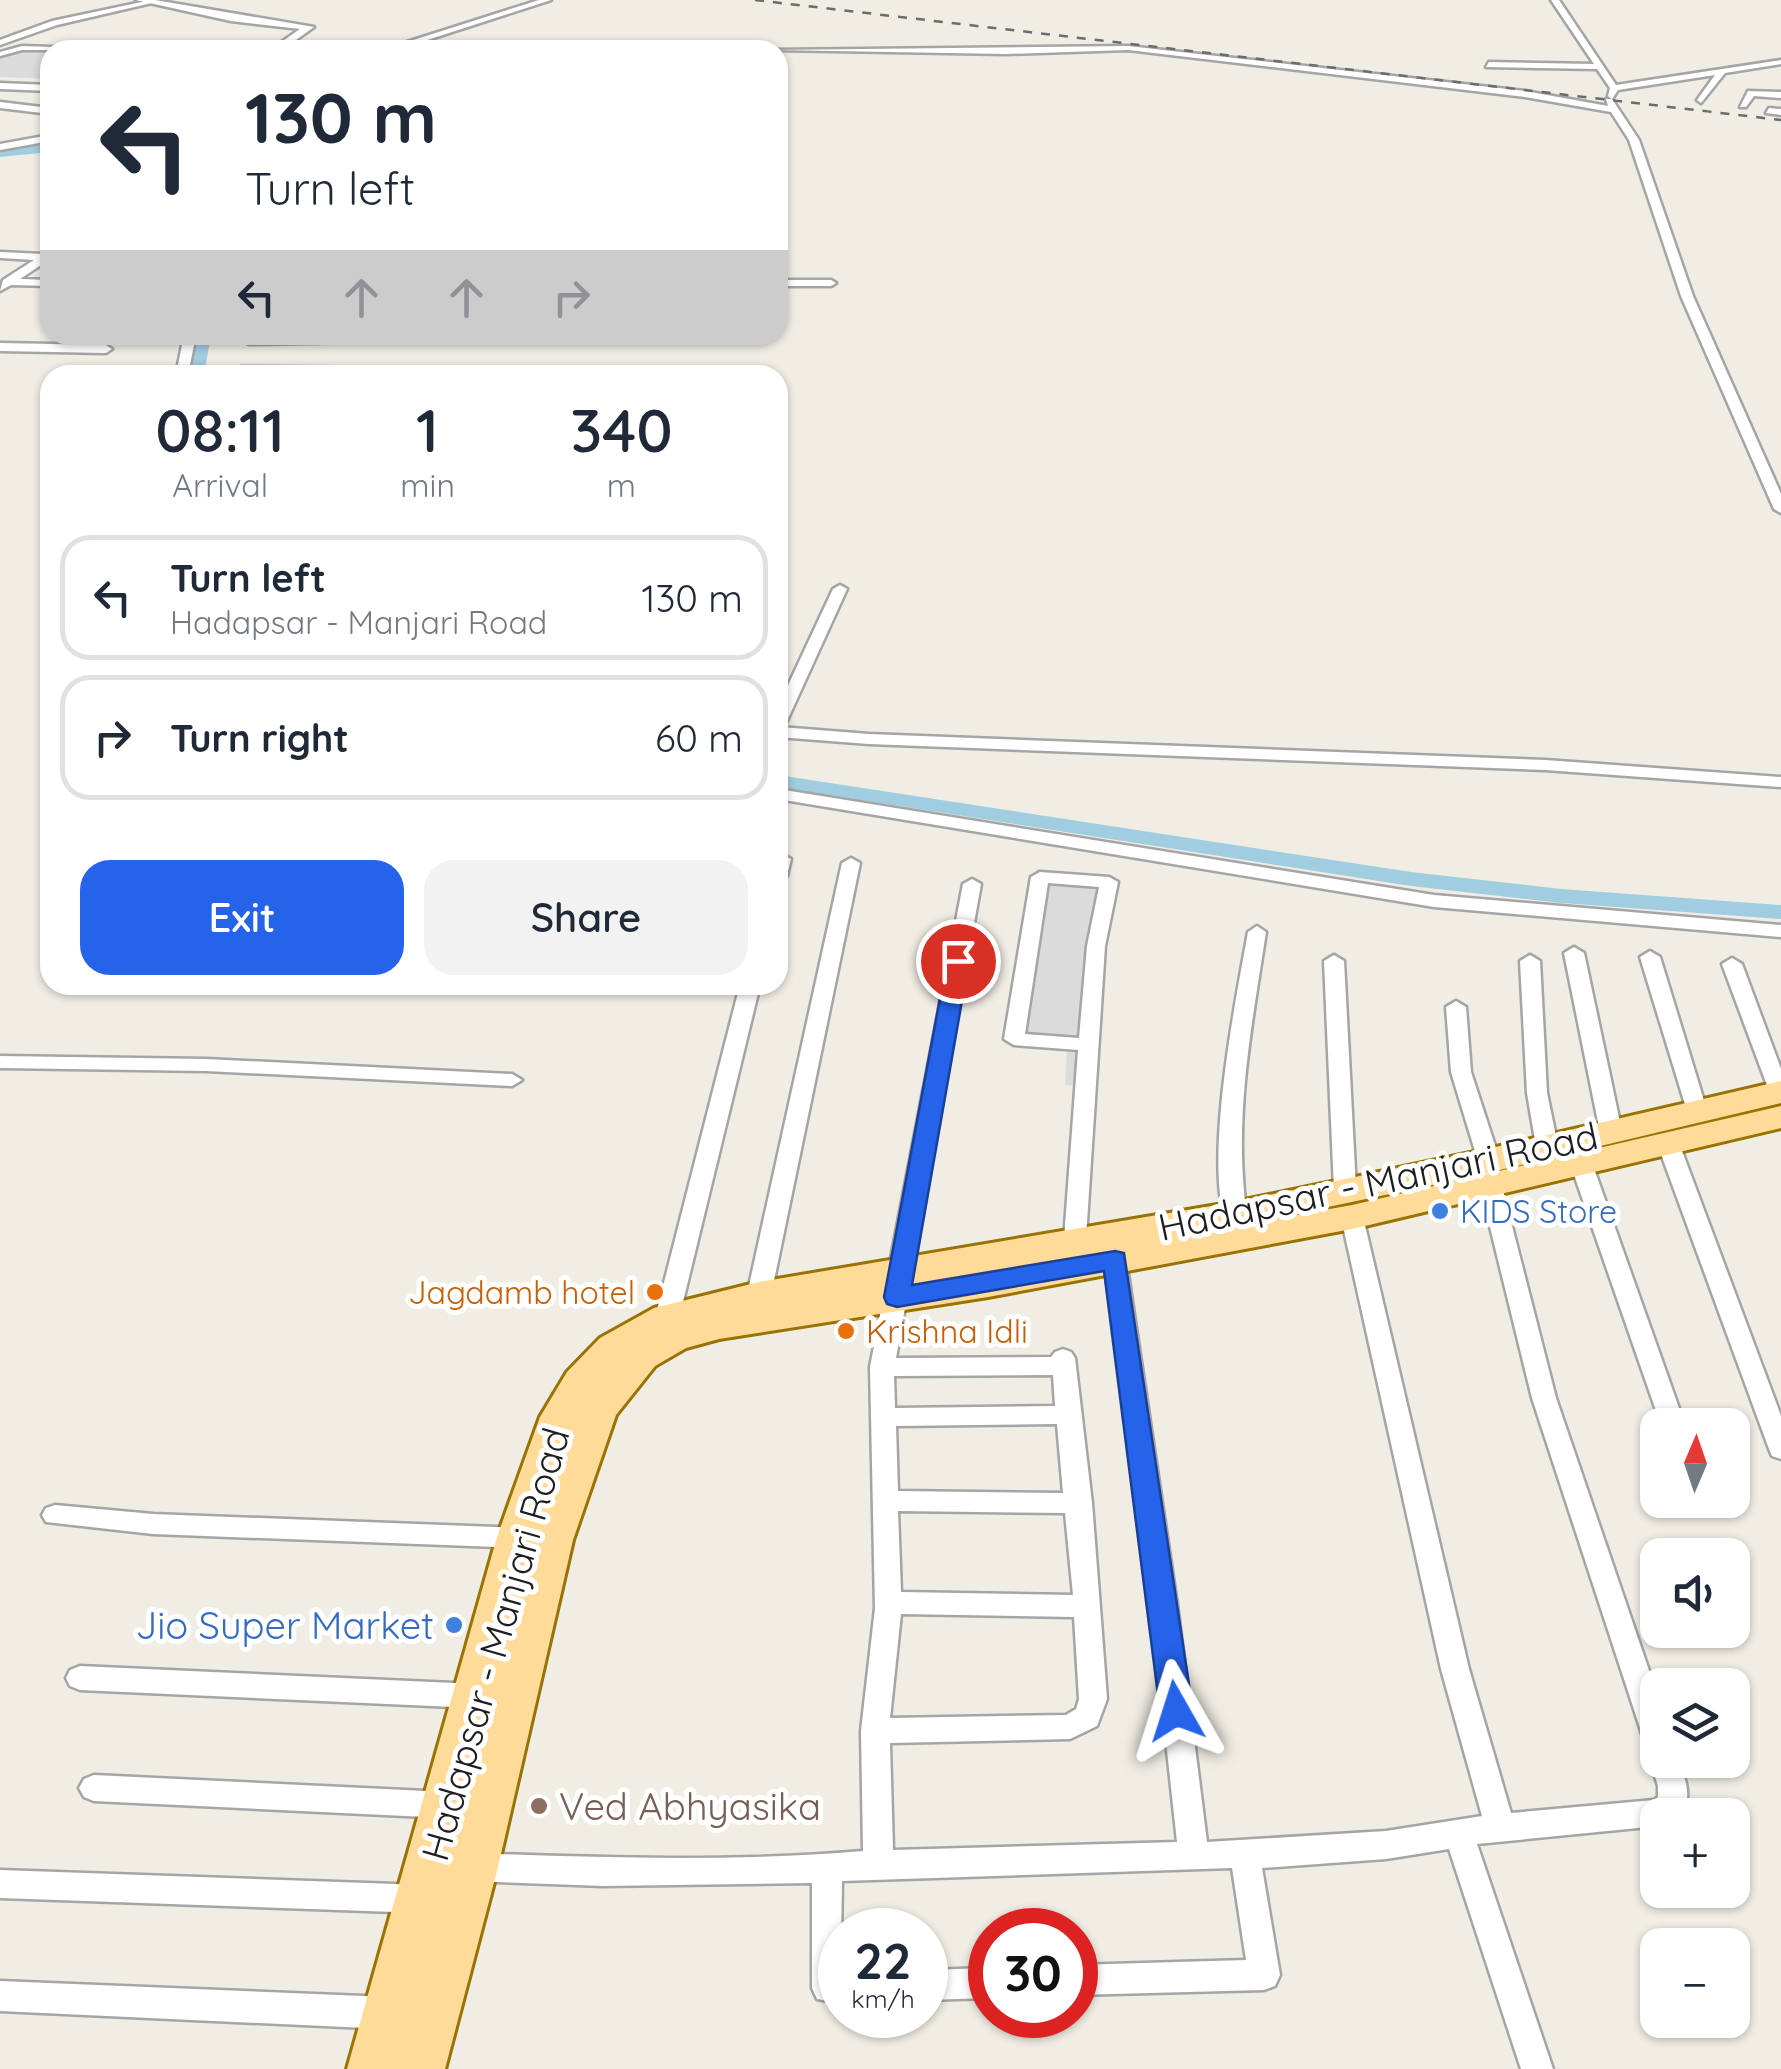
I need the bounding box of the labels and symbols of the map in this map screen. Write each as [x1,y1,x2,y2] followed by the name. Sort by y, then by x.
[916,919,1001,1004] pin
[1154,1111,1602,1251] street label: Hadapsar - Manjari Road
[1460,1191,1617,1231] place label: KIDS Store
[1429,1200,1451,1222] marker: KIDS Store
[408,1272,635,1312] place label: Jagdamb hotel
[644,1281,666,1303] marker: Jagdamb hotel
[866,1311,1028,1351] place label: Krishna Idli
[835,1320,857,1342] marker: Krishna Idli
[1640,1408,1750,1518] north arrow
[410,1422,580,1866] street label: Hadapsar - Manjari Road
[135,1601,434,1649] place label: Jio Super Market
[443,1614,465,1636] marker: Jio Super Market
[1124,1659,1228,1763] position arrow
[559,1782,821,1830] place label: Ved Abhyasika
[528,1795,550,1817] marker: Ved Abhyasika
[968,1908,1098,2038] speed limit sign: 30

